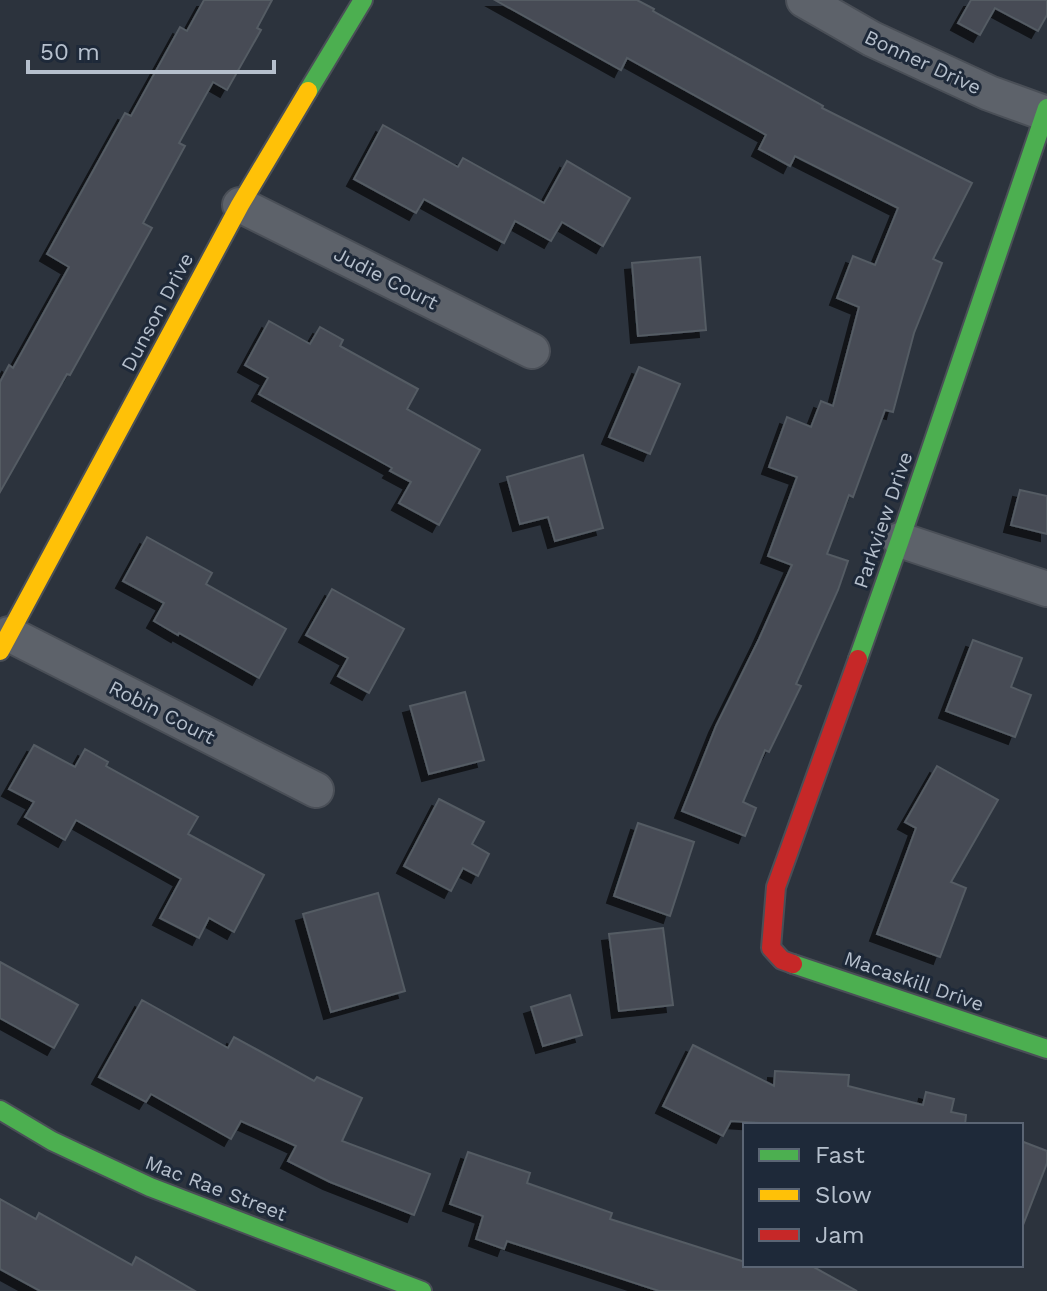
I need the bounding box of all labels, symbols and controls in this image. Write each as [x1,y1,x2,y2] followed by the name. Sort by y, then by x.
[28,24,274,74] scale bar
[861,25,985,99] street label: Bonner Drive
[40,38,100,66] text: 50 m
[330,241,443,315] street label: Judie Court
[116,249,198,375] street label: Dunson Drive
[848,449,918,591] street label: Parkview Drive
[105,675,220,749] street label: Robin Court
[841,946,987,1016] street label: Macaskill Drive
[743,1123,1023,1267] legend
[815,1141,865,1169] text: Fast
[142,1150,291,1226] street label: Mac Rae Street
[815,1181,872,1209] text: Slow
[815,1221,865,1249] text: Jam

